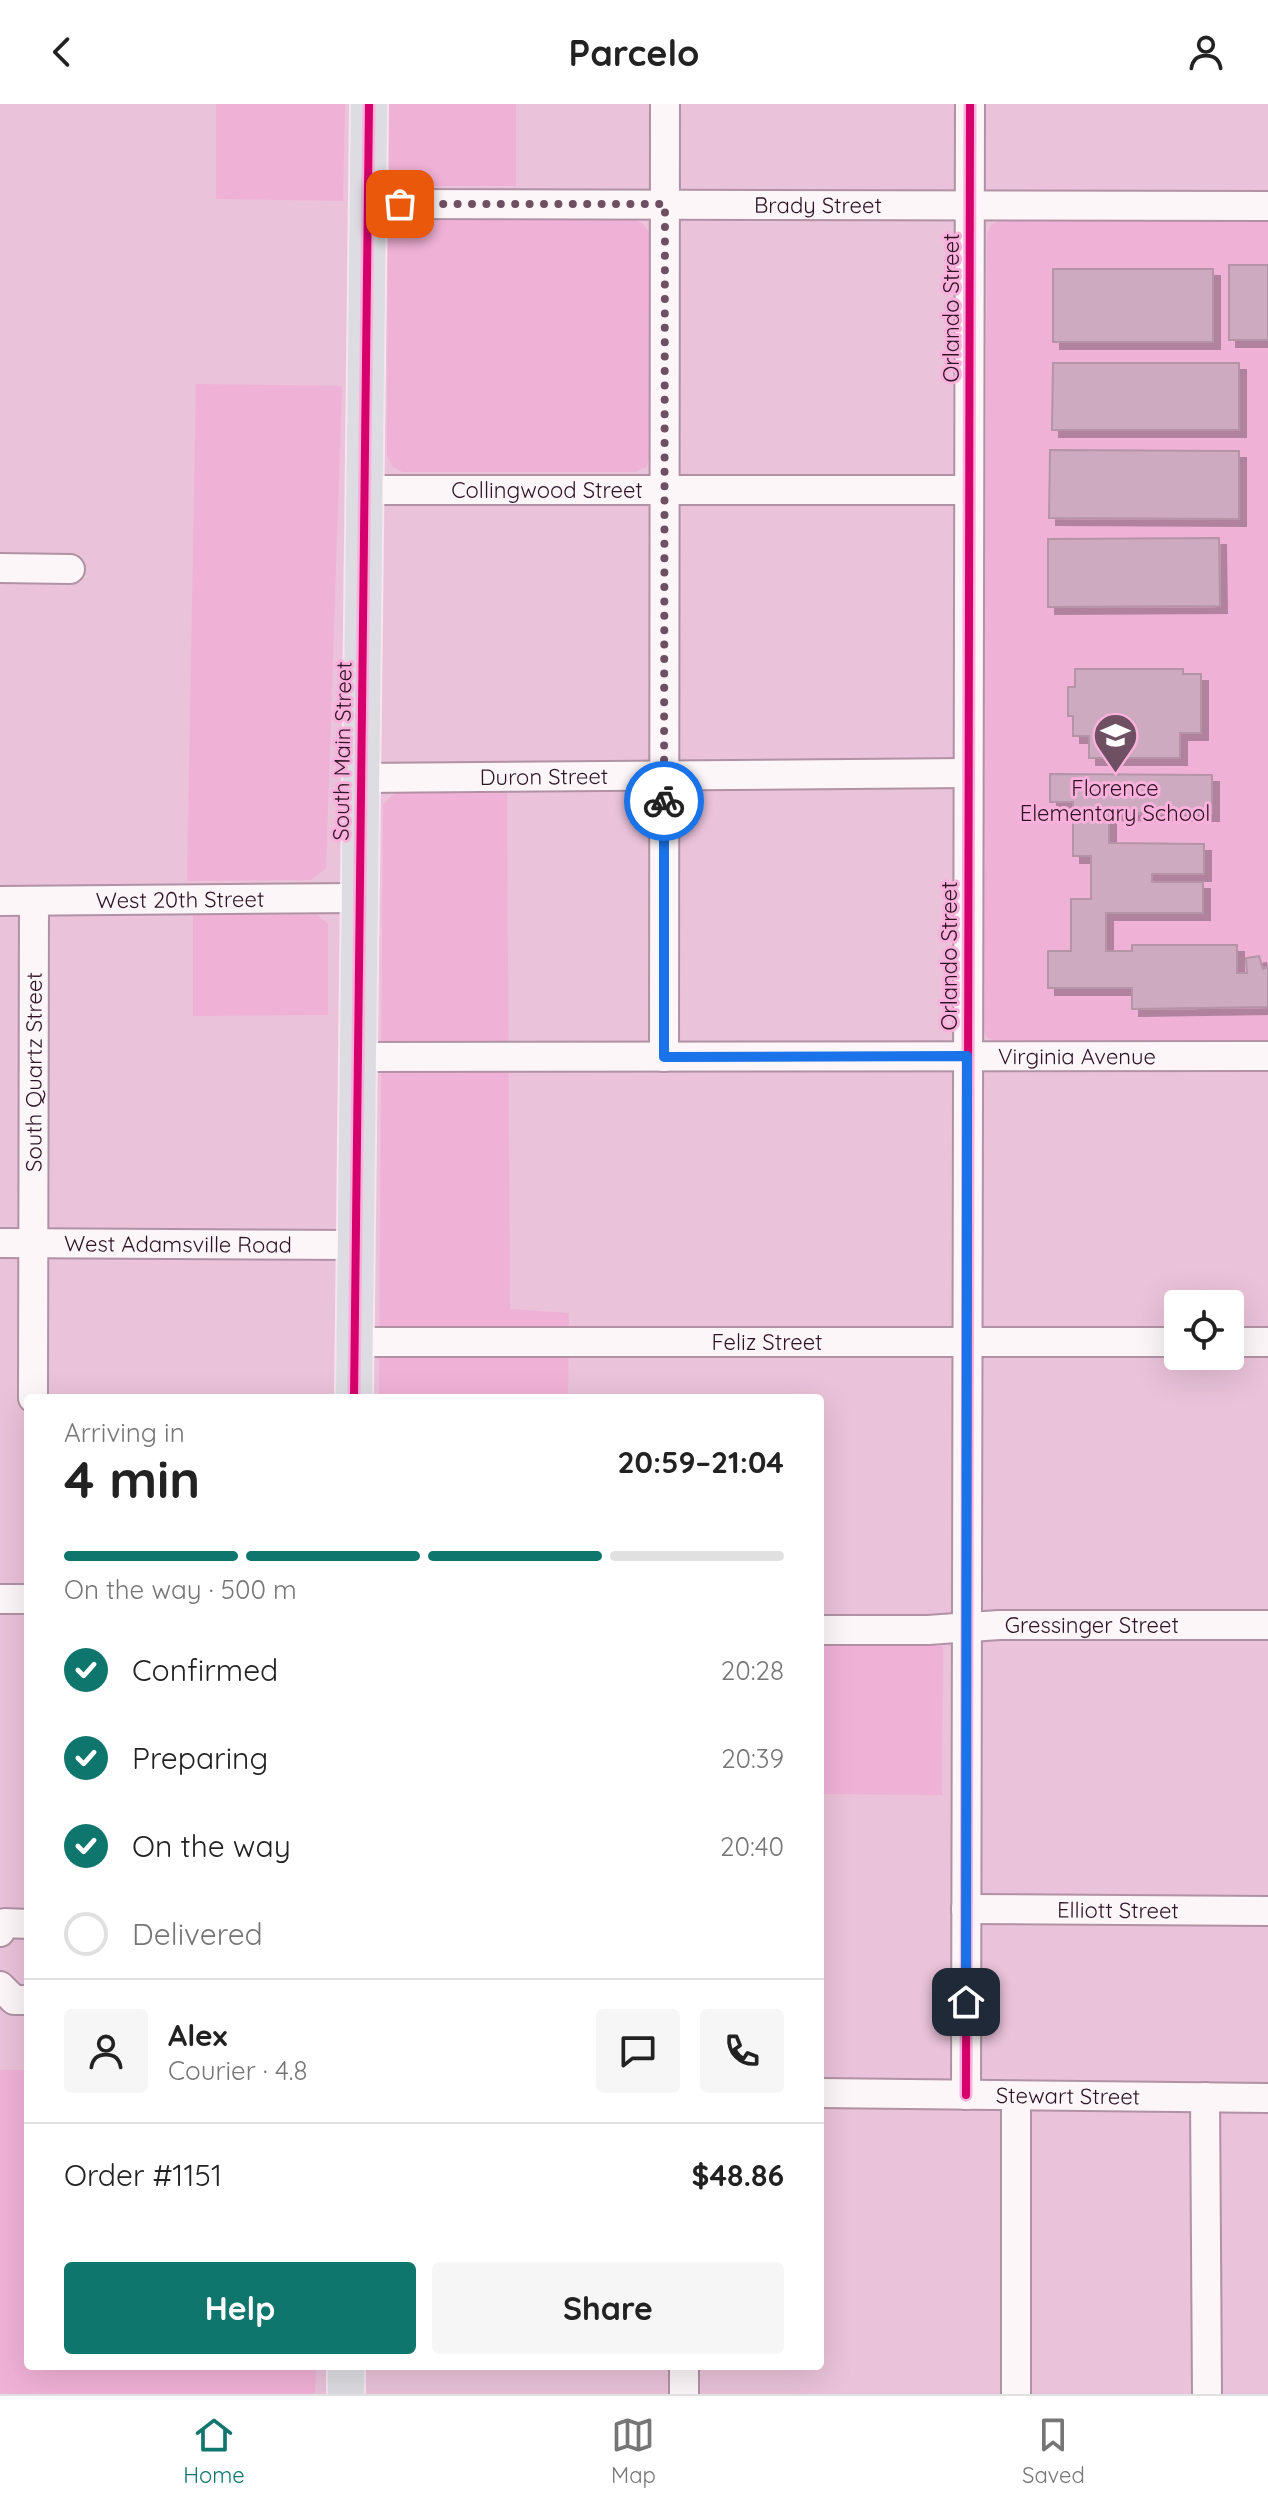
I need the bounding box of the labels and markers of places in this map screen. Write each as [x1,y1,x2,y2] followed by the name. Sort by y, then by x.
[366,170,434,238] pin
[1091,711,1139,774] school or university icon: Florence Elementary School
[1020,774,1210,827] place label: Florence Elementary School
[932,1968,1000,2036] pin

